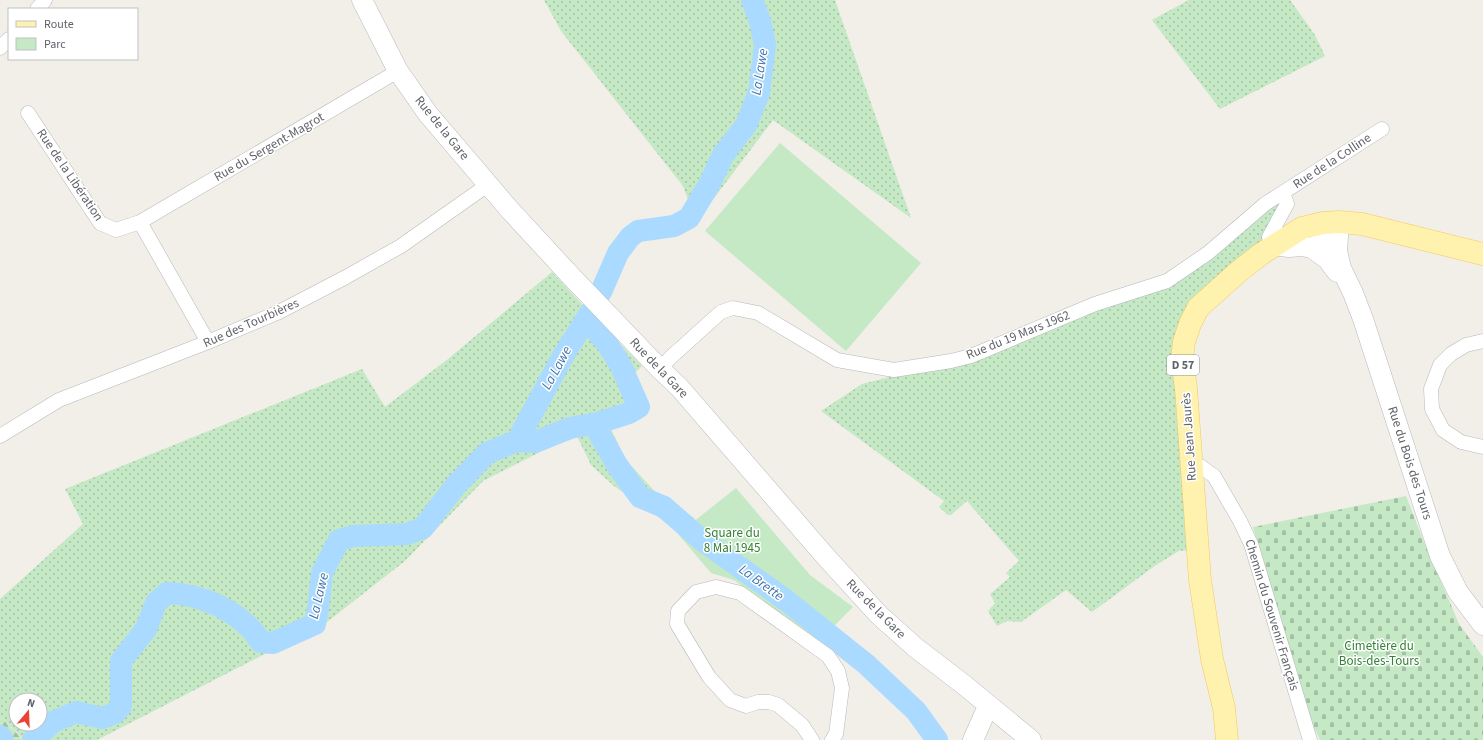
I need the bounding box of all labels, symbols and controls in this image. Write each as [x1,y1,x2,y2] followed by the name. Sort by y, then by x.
[8,8,138,60] legend
[44,16,74,33] text: Route
[44,36,66,53] text: Parc
[746,47,774,97] water label: La Lawe
[411,92,473,164] street label: Rue de la Gare
[211,108,328,186] street label: Rue du Sergent-Magrot
[32,125,108,225] street label: Rue de la Libération
[1289,129,1375,193] street label: Rue de la Colline
[200,294,302,352] street label: Rue des Tourbières
[963,306,1073,364] street label: Rue du 19 Mars 1962
[626,334,692,402] street label: Rue de la Gare
[537,342,577,393] water label: La Lawe
[1167,355,1199,375] road number: D 57
[1177,392,1201,482] street label: Rue Jean Jaurès
[1383,404,1437,523] street label: Rue du Bois des Tours
[704,524,760,557] park label: Square du 8 Mai 1945
[1240,537,1304,693] street label: Chemin du Souvenir Français
[734,560,788,606] water label: La Brette
[304,571,334,621] water label: La Lawe
[842,575,910,643] street label: Rue de la Gare
[1339,637,1420,670] park label: Cimetière du Bois-des-Tours
[8,692,48,732] north arrow
[25,695,37,711] text: N

